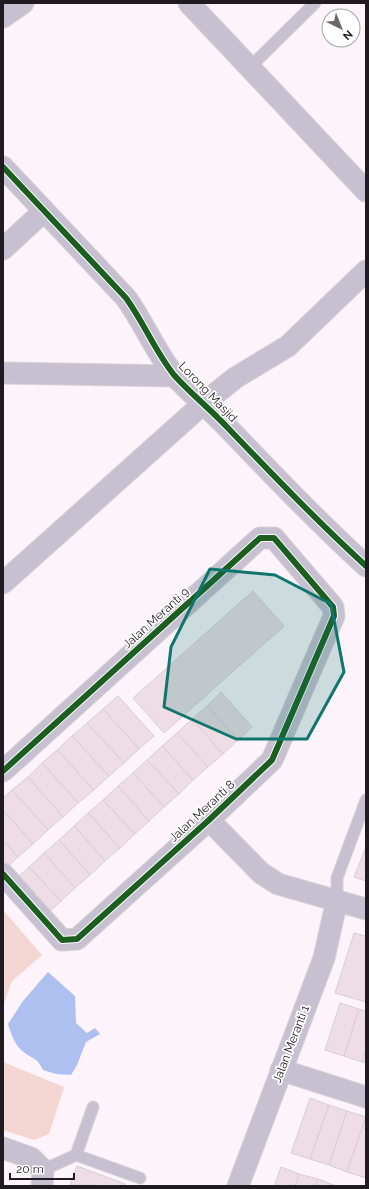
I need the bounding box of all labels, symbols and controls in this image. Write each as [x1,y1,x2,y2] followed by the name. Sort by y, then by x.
[321,8,361,48] north arrow
[340,27,355,43] text: N
[176,359,240,425] street label: Lorong Masjid
[120,585,192,651] street label: Jalan Meranti 9
[167,777,237,845] street label: Jalan Meranti 8
[270,1003,312,1085] street label: Jalan Meranti 1
[10,1155,74,1181] scale bar
[16,1162,44,1176] text: 20 m

